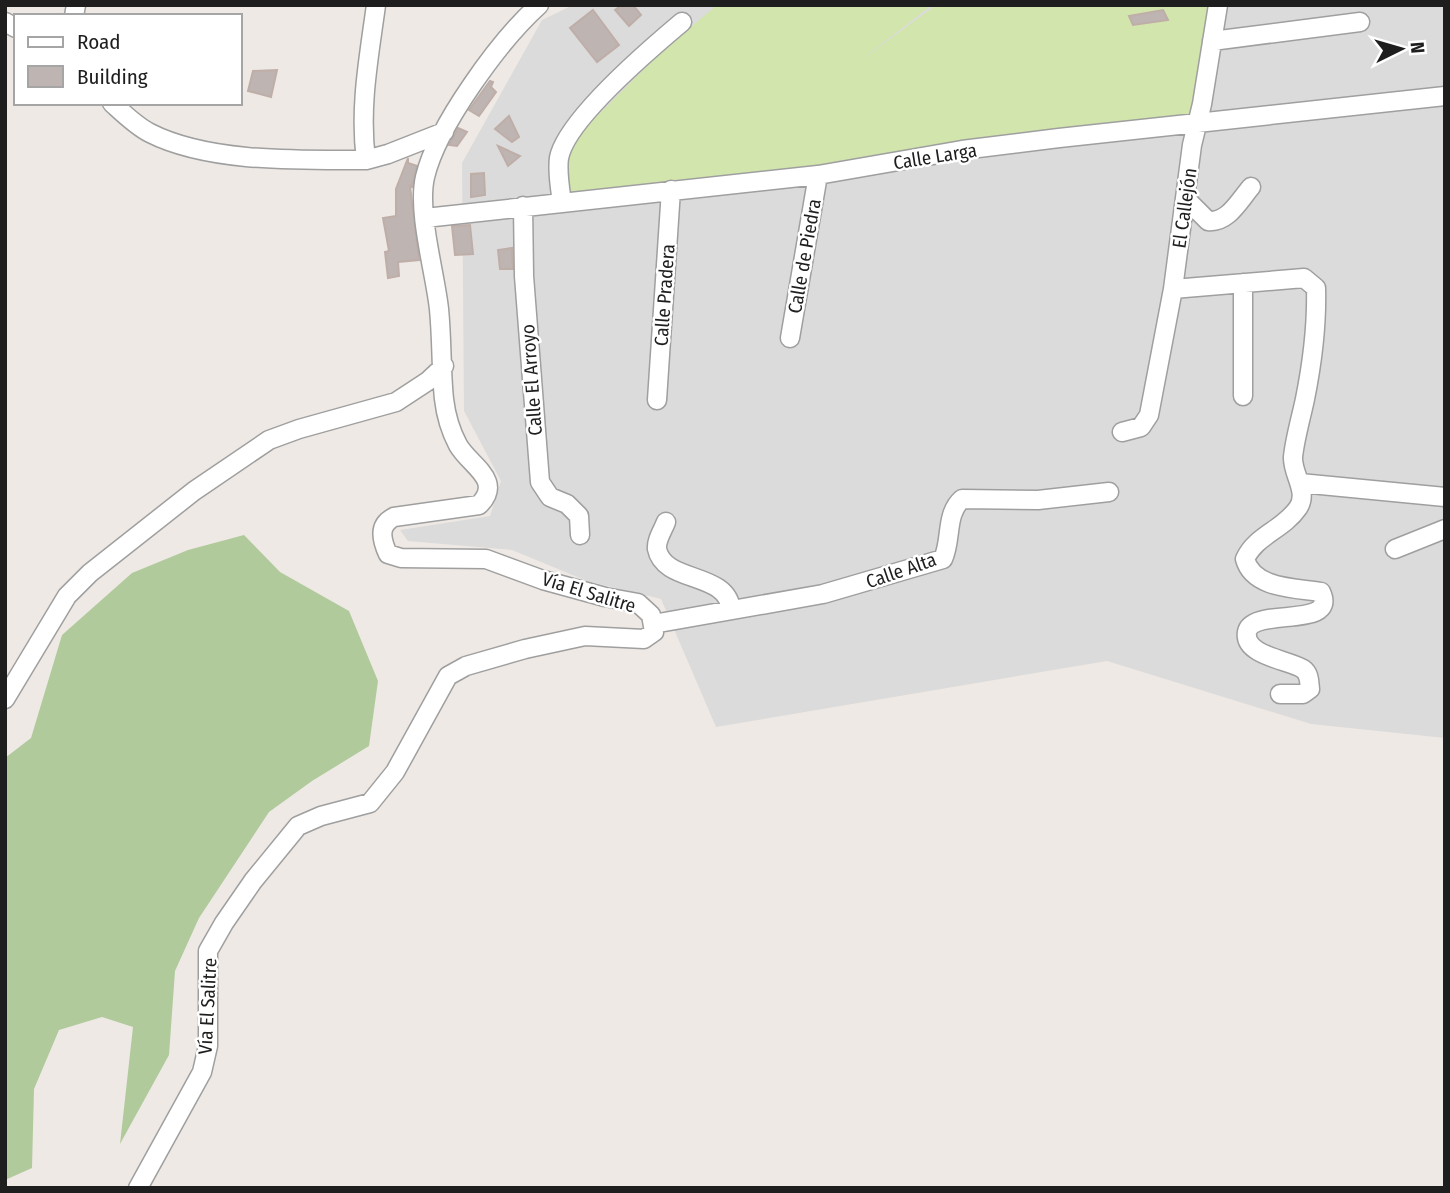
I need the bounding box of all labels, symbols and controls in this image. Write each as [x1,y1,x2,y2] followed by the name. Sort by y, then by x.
[14,14,242,105] legend
[1366,14,1436,84] north arrow
[77,29,121,55] text: Road
[1405,41,1429,54] text: N
[77,64,148,90] text: Building
[892,139,978,174] street label: Calle Larga
[1167,166,1202,250] street label: El Callejón
[783,197,826,315] street label: Calle de Piedra
[649,243,680,347] street label: Calle Pradera
[516,323,547,436] street label: Calle El Arroyo
[863,548,939,593] street label: Calle Alta
[539,567,638,618] street label: Vía El Salitre
[193,957,222,1055] street label: Vía El Salitre

